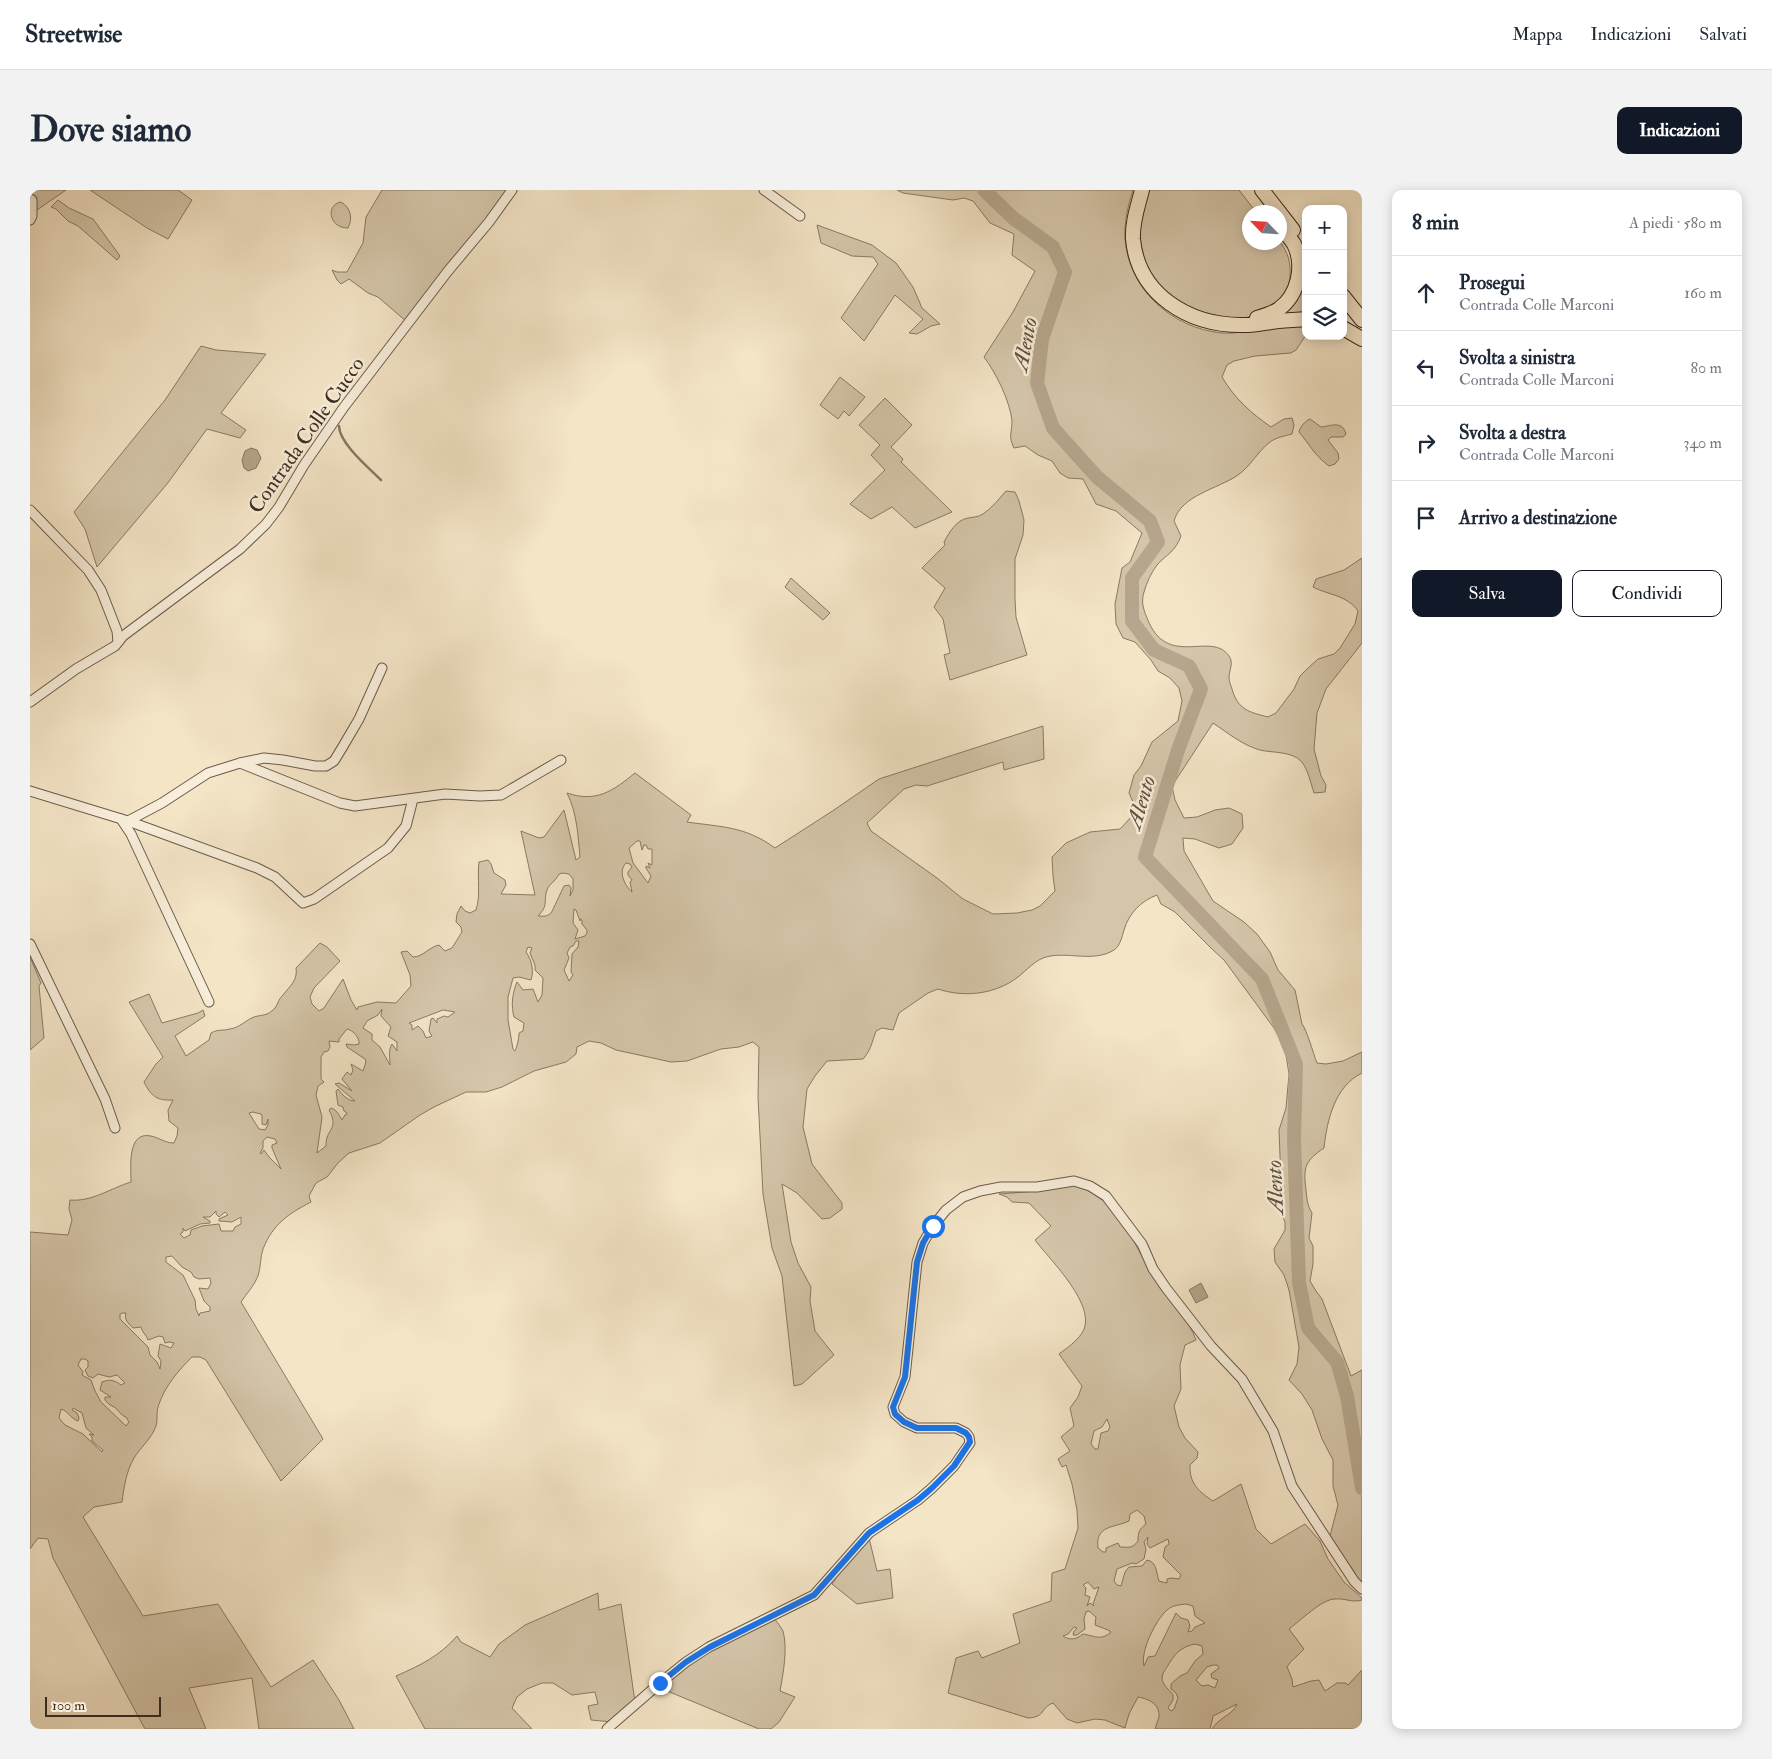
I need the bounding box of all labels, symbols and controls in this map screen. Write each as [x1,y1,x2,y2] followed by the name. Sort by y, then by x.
[25,19,122,50] text: Streetwise
[1512,23,1562,46] text: Mappa
[1590,23,1671,46] text: Indicazioni
[1699,23,1747,46] text: Salvati
[1617,107,1742,154] button: Indicazioni
[30,108,191,152] text: Dove siamo
[1242,205,1287,250] north arrow
[1302,205,1347,340] map controls
[1302,205,1347,250] button: +
[1412,209,1459,236] text: 8 min
[1629,213,1722,233] text: A piedi · 580 m
[1302,250,1347,295] button: −
[1459,271,1525,295] text: Prosegui
[1412,279,1440,307] icon: ahead
[1684,283,1722,303] text: 160 m
[1302,295,1347,340] button: layers
[1459,295,1614,315] text: Contrada Colle Marconi
[1006,315,1044,375] water label: Alento
[1459,346,1575,370] text: Svolta a sinistra
[242,352,371,519] street label: Contrada Colle Cucco
[1412,354,1440,382] icon: left
[1691,358,1722,378] text: 80 m
[1459,370,1614,390] text: Contrada Colle Marconi
[1459,421,1566,445] text: Svolta a destra
[1412,429,1440,457] icon: right
[1683,433,1722,453] text: 340 m
[1459,445,1614,465] text: Contrada Colle Marconi
[1412,504,1440,532] icon: arrive
[1459,506,1617,530] text: Arrivo a destinazione
[1412,570,1562,617] button: Salva
[1572,570,1722,617] button: Condividi
[1119,772,1162,834] water label: Alento
[1260,1159,1290,1216] water label: Alento
[922,1215,945,1238] route start
[649,1672,672,1695] route end
[45,1694,161,1717] scale bar
[52,1697,85,1714] text: 100 m

